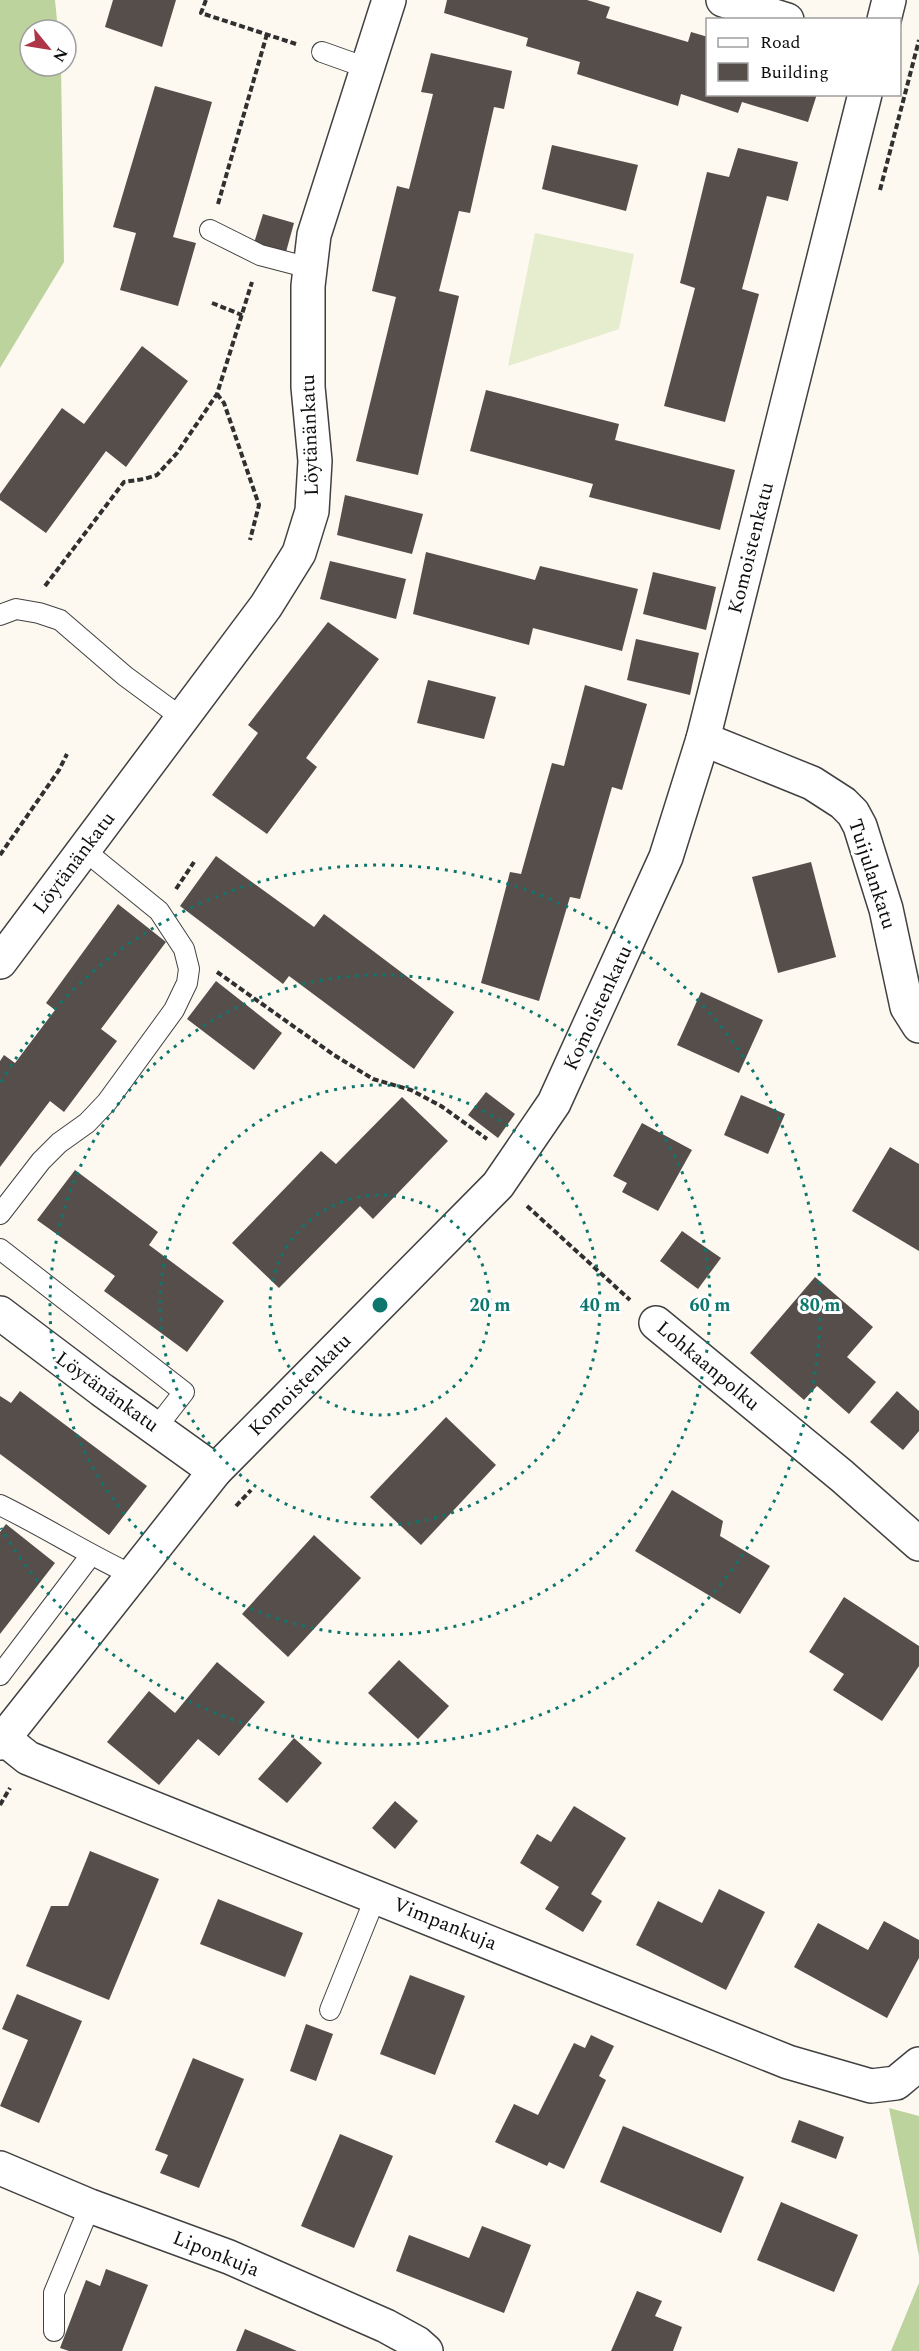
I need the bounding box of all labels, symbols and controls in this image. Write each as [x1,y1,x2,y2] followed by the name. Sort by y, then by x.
[18,18,78,78] north arrow
[706,18,901,96] legend
[760,29,801,56] text: Road
[46,43,74,67] text: N
[760,59,829,86] text: Building
[293,374,327,496] street label: Löytänänkatu
[720,479,782,617] street label: Komoistenkatu
[25,805,123,921] street label: Löytänänkatu
[840,815,904,933] street label: Tuijulankatu
[556,941,640,1075] street label: Komoistenkatu
[470,1292,510,1319] text: 20 m
[580,1292,620,1319] text: 40 m
[690,1292,730,1319] text: 60 m
[800,1292,840,1319] text: 80 m
[370,1295,390,1315] centre of rings
[650,1314,766,1418] street label: Lohkaanpolku
[242,1327,358,1443] street label: Komoistenkatu
[49,1344,165,1440] street label: Löytänänkatu
[389,1890,502,1958] street label: Vimpankuja
[168,2223,264,2285] street label: Liponkuja

